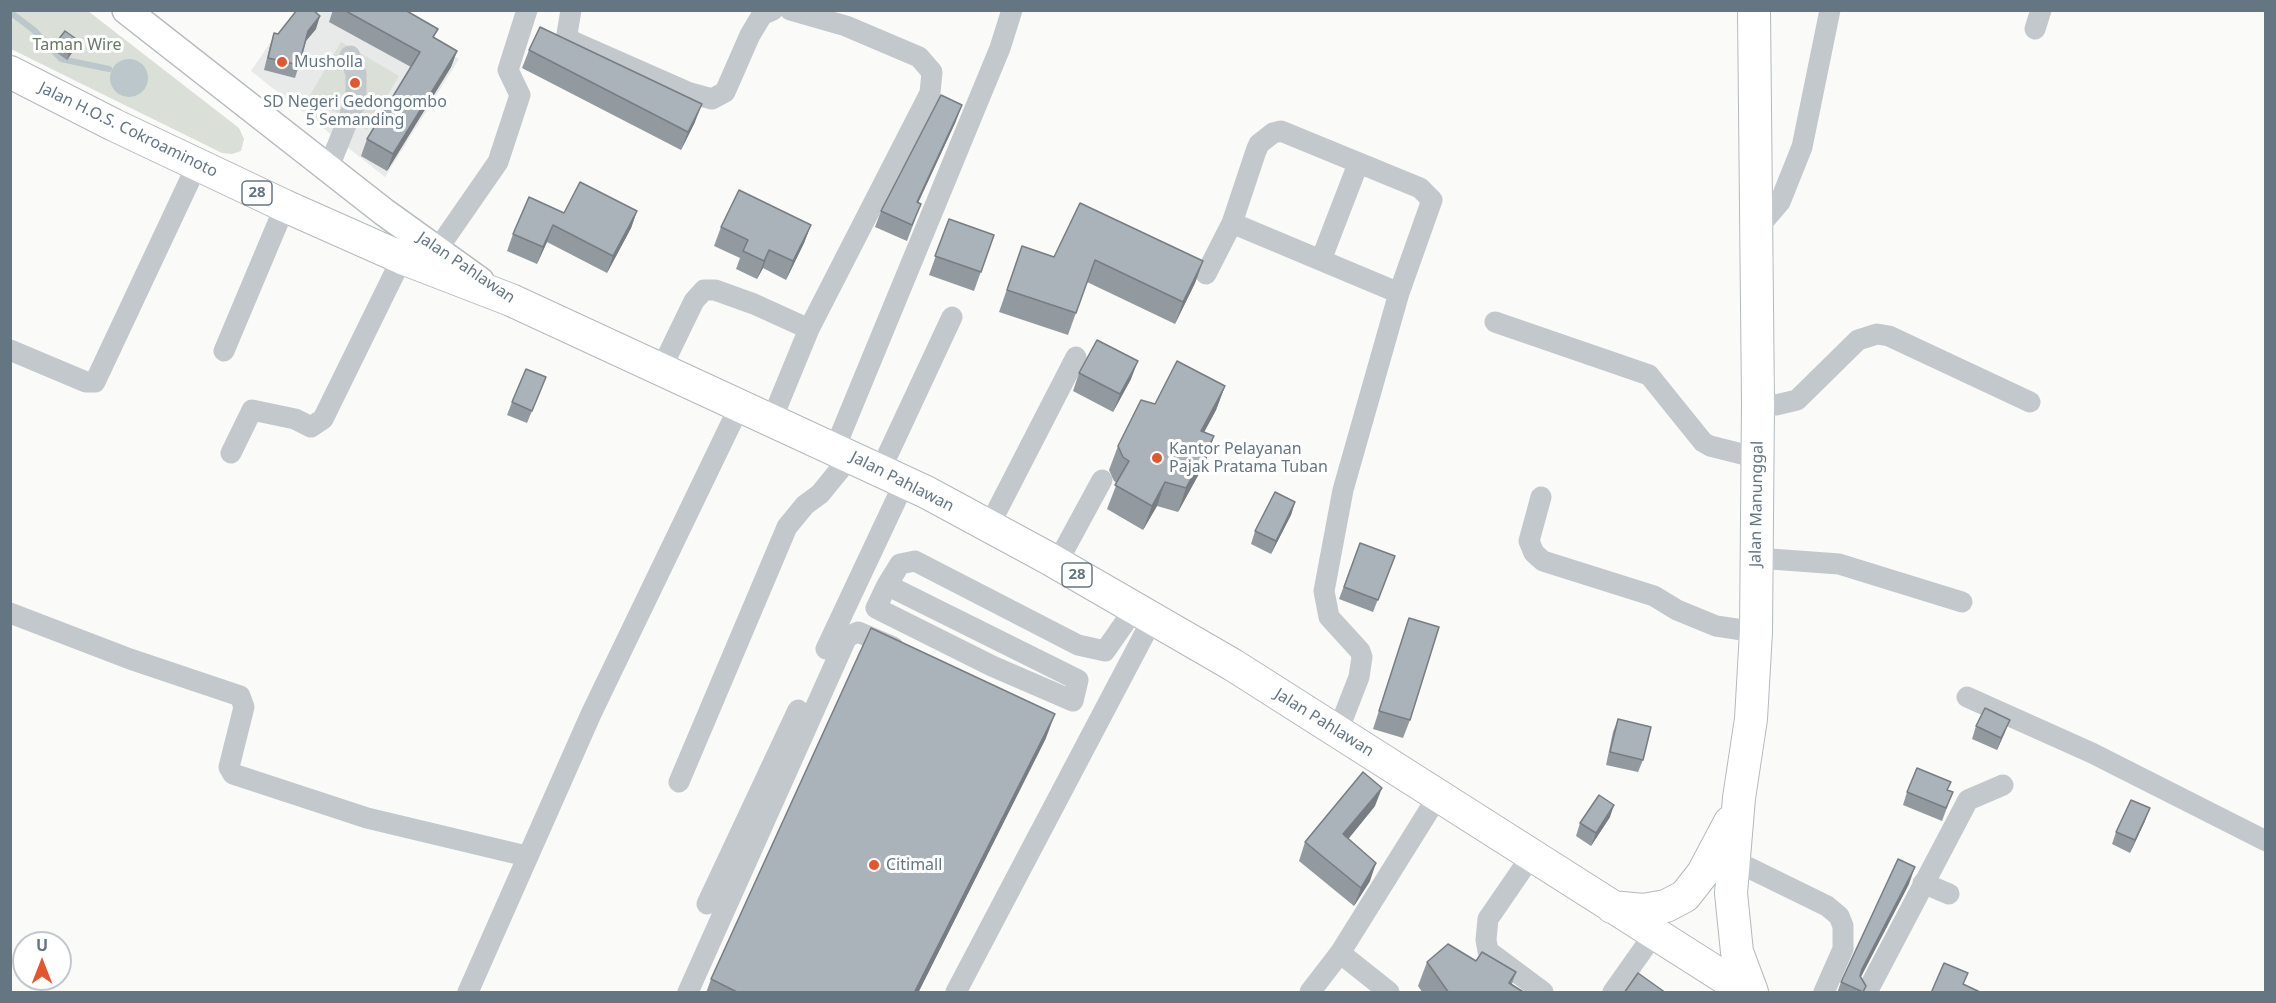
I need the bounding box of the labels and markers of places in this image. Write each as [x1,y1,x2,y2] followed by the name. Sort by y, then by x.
[294,52,363,72] place label: Musholla
[275,55,289,69] marker: Musholla
[348,76,362,90] marker: SD Negeri Gedongombo 5 Semanding
[263,92,447,130] place label: SD Negeri Gedongombo 5 Semanding
[1169,439,1328,477] place label: Kantor Pelayanan Pajak Pratama Tuban
[1150,451,1164,465] marker: Kantor Pelayanan Pajak Pratama Tuban
[886,855,942,875] place label: Citimall
[867,858,881,872] marker: Citimall

